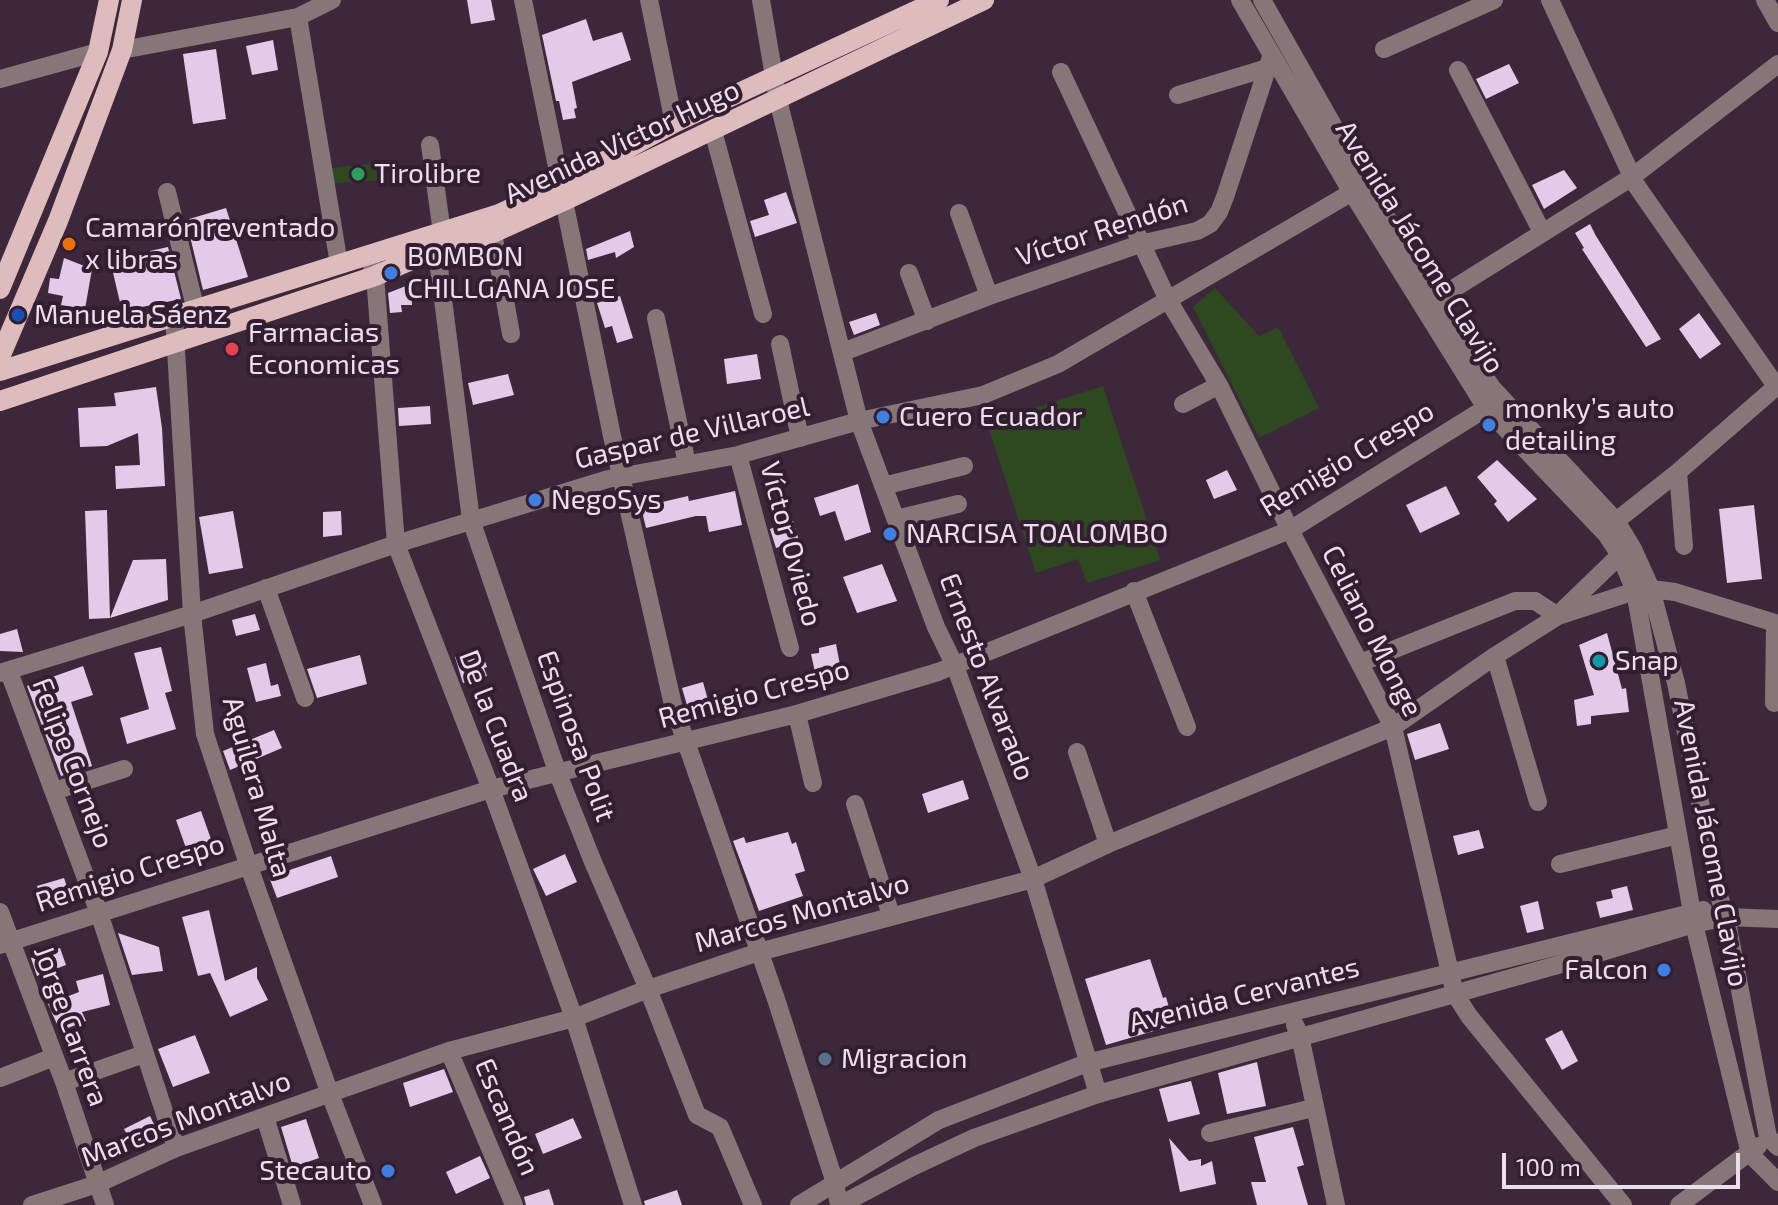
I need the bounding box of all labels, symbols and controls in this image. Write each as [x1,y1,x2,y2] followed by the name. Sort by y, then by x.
[499,73,745,211] street label: Avenida Victor Hugo
[1328,114,1512,380] street label: Avenida Jácome Clavijo
[374,157,481,191] place label: Tirolibre
[349,165,367,183] marker: Tirolibre
[1012,186,1192,274] street label: Víctor Rendón
[85,211,335,277] place label: Camarón reventado x libras
[60,235,78,253] marker: Camarón reventado x libras
[407,240,615,306] place label: BOMBON CHILLGANA JOSE
[382,264,400,282] marker: BOMBON CHILLGANA JOSE
[34,298,228,332] place label: Manuela Sáenz
[9,306,27,324] marker: Manuela Sáenz
[248,316,400,382] place label: Farmacias Economicas
[223,340,241,358] marker: Farmacias Economicas
[571,390,813,476] street label: Gaspar de Villaroel
[1505,392,1675,458] place label: monky’s auto detailing
[1254,394,1440,524] street label: Remigio Crespo
[899,400,1083,434] place label: Cuero Ecuador
[874,408,892,426] marker: Cuero Ecuador
[1480,416,1498,434] marker: monky’s auto detailing
[753,458,829,630] street label: Víctor Oviedo
[551,483,662,517] place label: NegoSys
[526,491,544,509] marker: NegoSys
[906,517,1168,551] place label: NARCISA TOALOMBO
[881,525,899,543] marker: NARCISA TOALOMBO
[1315,540,1429,722] street label: Celiano Monge
[932,569,1042,785] street label: Ernesto Alvarado
[1615,644,1679,678] place label: Snap
[452,645,540,807] street label: De la Cuadra
[530,646,622,826] street label: Espinosa Polit
[655,652,853,736] street label: Remigio Crespo
[1590,652,1608,670] marker: Snap
[25,673,121,853] street label: Felipe Cornejo
[215,693,299,881] street label: Aguilera Malta
[1667,697,1755,989] street label: Avenida Jácome Clavijo
[31,827,229,919] street label: Remigio Crespo
[691,866,913,960] street label: Marcos Montalvo
[26,941,116,1111] street label: Jorge Carrera
[1125,950,1363,1040] street label: Avenida Cervantes
[1564,953,1648,987] place label: Falcon
[1655,961,1673,979] marker: Falcon
[841,1042,968,1076] place label: Migracion
[816,1050,834,1068] marker: Migracion
[467,1054,547,1180] street label: Escandón
[77,1064,295,1174] street label: Marcos Montalvo
[1506,1137,1744,1187] scale bar
[1516,1152,1581,1181] text: 100 m
[259,1154,372,1188] place label: Stecauto
[379,1162,397,1180] marker: Stecauto

